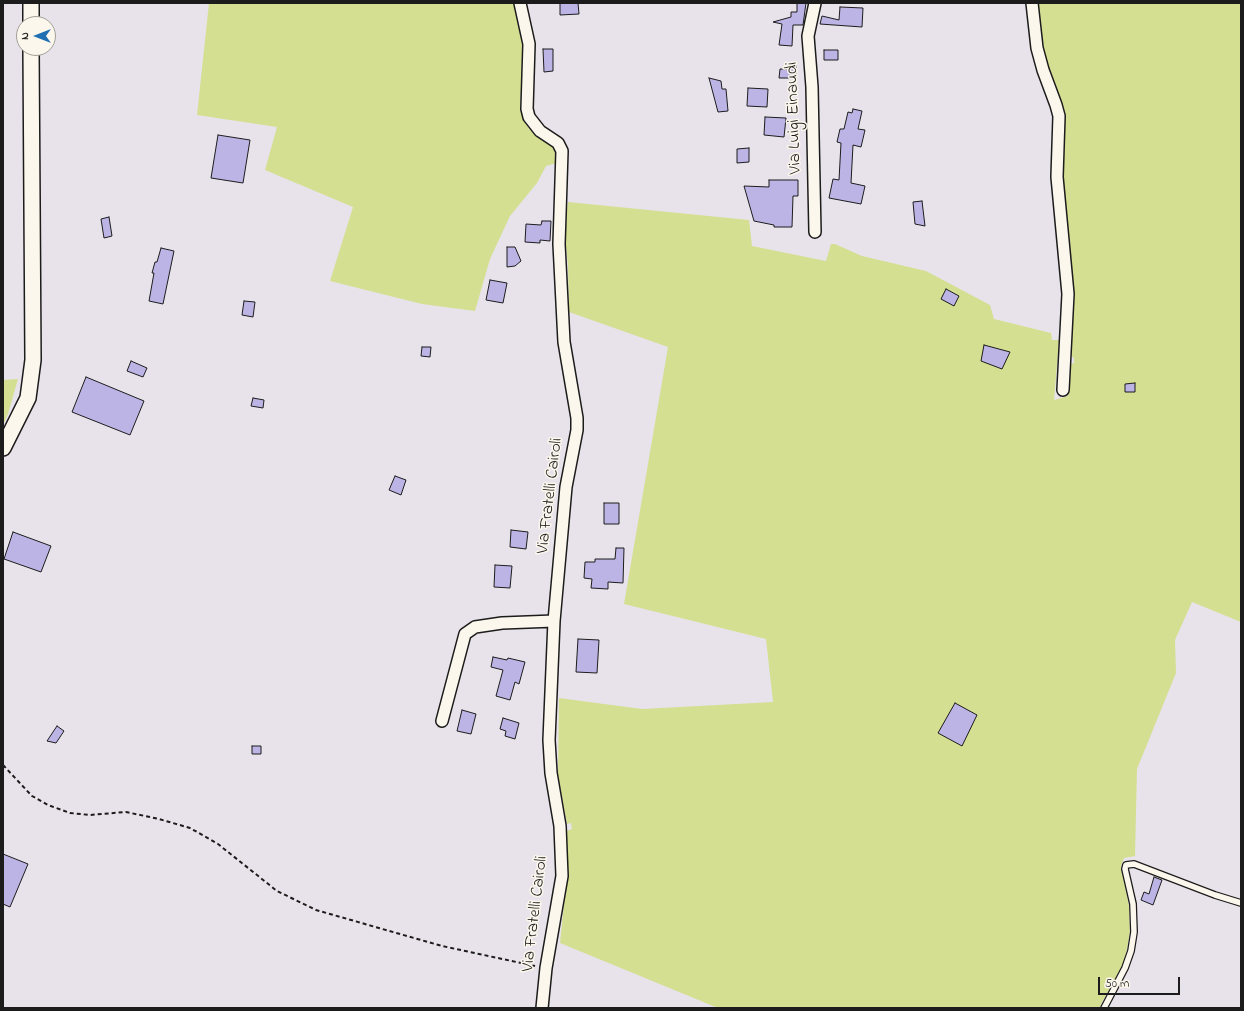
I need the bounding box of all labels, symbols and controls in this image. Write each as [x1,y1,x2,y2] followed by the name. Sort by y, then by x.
[16,16,56,56] north arrow
[17,32,33,40] text: N
[783,61,807,175] street label: Via Luigi Einaudi
[534,437,568,555] street label: Via Fratelli Cairoli
[519,855,553,973] street label: Via Fratelli Cairoli
[1100,969,1182,995] scale bar
[1105,975,1129,993] text: 50 m

